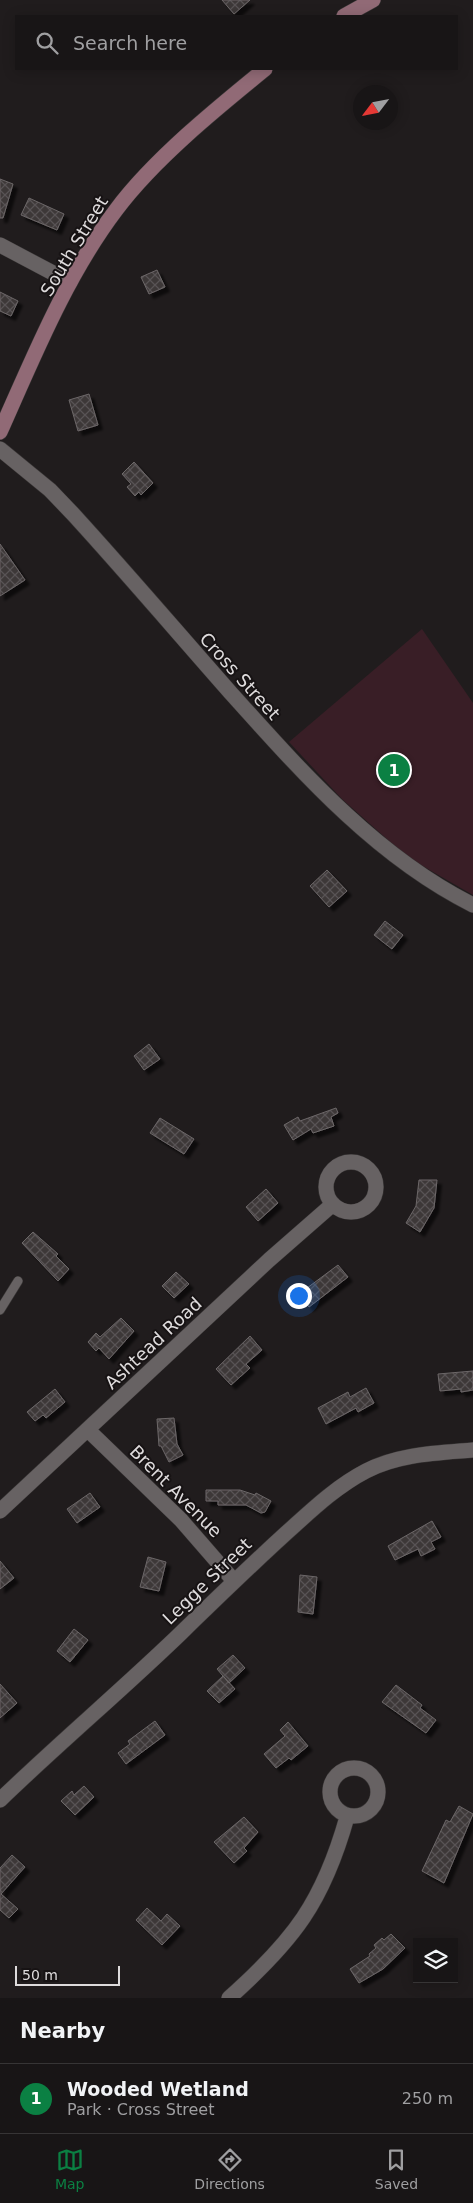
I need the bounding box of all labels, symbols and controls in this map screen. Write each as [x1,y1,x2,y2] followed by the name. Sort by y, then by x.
[15,15,458,70] search box
[33,29,61,57] icon: search
[73,32,187,54] text: Search here
[353,85,398,130] north arrow
[36,192,112,300] street label: South Street
[195,628,285,724] street label: Cross Street
[378,751,410,789] pin: 1
[286,1283,312,1309] your location
[100,1293,206,1393] street label: Ashtead Road
[126,1441,226,1541] street label: Brent Avenue
[158,1533,256,1629] street label: Legge Street
[413,1938,458,1983] map controls
[413,1938,458,1983] button: layers
[15,1963,120,1986] scale bar
[22,1967,58,1983] text: 50 m
[20,2019,105,2043] text: Nearby
[67,2078,249,2100] text: Wooded Wetland
[30,2089,42,2108] text: 1
[402,2089,453,2108] text: 250 m
[67,2100,214,2119] text: Park · Cross Street
[55,2146,84,2192] tab: Map
[194,2146,265,2192] tab: Directions
[375,2146,418,2192] tab: Saved

